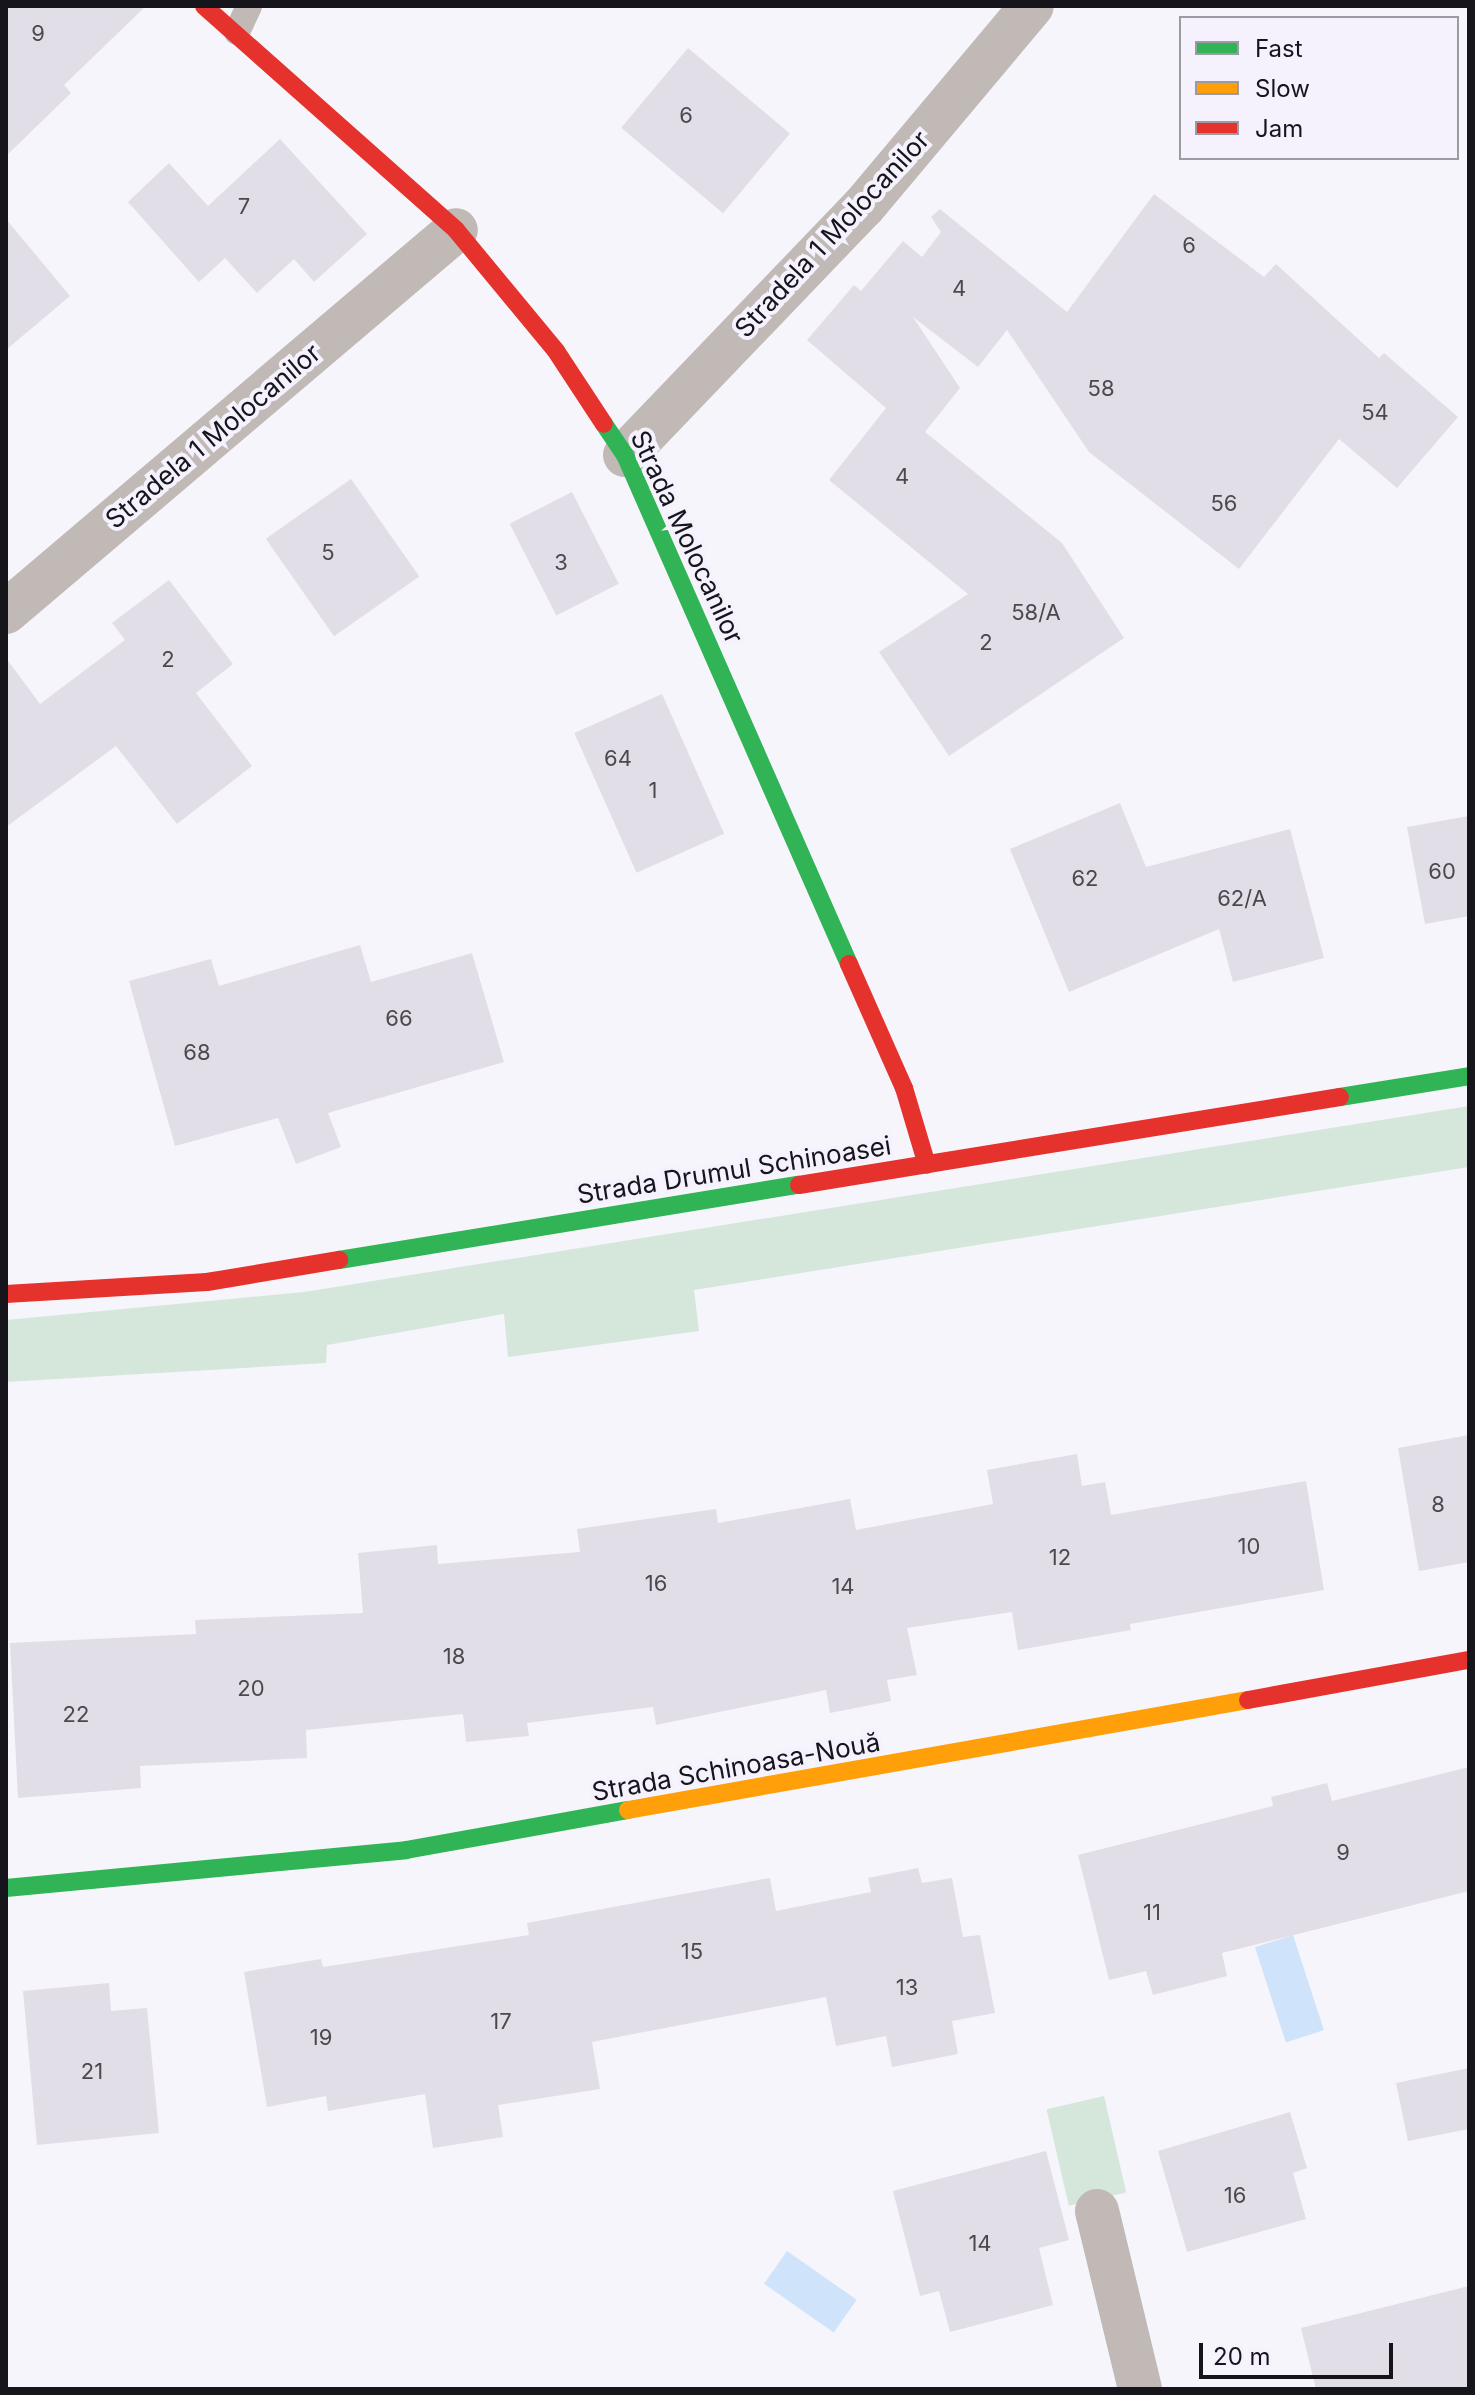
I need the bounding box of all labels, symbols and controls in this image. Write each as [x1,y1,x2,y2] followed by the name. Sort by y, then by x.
[1179,16,1459,160] legend
[31,21,45,47] house number: 9
[1255,34,1303,63] text: Fast
[1255,74,1310,103] text: Slow
[679,103,693,129] house number: 6
[1255,114,1303,143] text: Jam
[728,124,936,344] street label: Stradela 1 Molocanilor
[238,194,250,220] house number: 7
[1182,233,1196,259] house number: 6
[952,276,966,302] house number: 4
[99,337,327,535] street label: Stradela 1 Molocanilor
[1088,376,1114,402] house number: 58
[1361,400,1389,426] house number: 54
[624,426,750,648] street label: Strada Molocanilor
[895,464,909,490] house number: 4
[1210,491,1238,517] house number: 56
[321,540,335,566] house number: 5
[554,550,568,576] house number: 3
[1011,600,1061,626] house number: 58/A
[979,630,993,656] house number: 2
[161,647,175,673] house number: 2
[604,746,632,772] house number: 64
[649,778,657,804] house number: 1
[1428,859,1456,885] house number: 60
[1071,866,1099,892] house number: 62
[1217,886,1267,912] house number: 62/A
[385,1006,413,1032] house number: 66
[183,1040,211,1066] house number: 68
[575,1130,893,1210] street label: Strada Drumul Schinoasei
[1431,1492,1445,1518] house number: 8
[1238,1534,1260,1560] house number: 10
[1049,1545,1071,1571] house number: 12
[645,1571,667,1597] house number: 16
[831,1574,855,1600] house number: 14
[443,1644,465,1670] house number: 18
[237,1676,265,1702] house number: 20
[63,1702,89,1728] house number: 22
[590,1726,882,1808] street label: Strada Schinoasa-Nouă
[1336,1840,1350,1866] house number: 9
[1143,1900,1161,1926] house number: 11
[681,1939,703,1965] house number: 15
[896,1975,918,2001] house number: 13
[490,2009,512,2035] house number: 17
[310,2025,332,2051] house number: 19
[81,2059,103,2085] house number: 21
[1224,2183,1246,2209] house number: 16
[968,2231,992,2257] house number: 14
[1203,2327,1397,2377] scale bar
[1213,2342,1271,2371] text: 20 m

